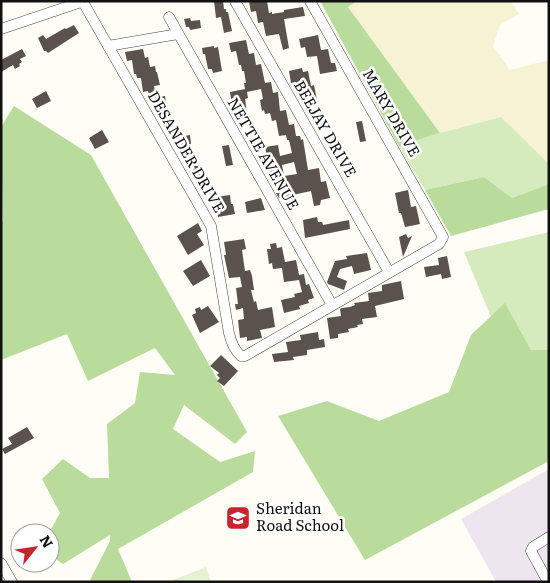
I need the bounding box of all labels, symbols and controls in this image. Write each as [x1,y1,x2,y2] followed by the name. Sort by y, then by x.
[358,64,427,161] street label: MARY DRIVE
[289,75,363,181] street label: BEEJAY DRIVE
[143,86,232,216] street label: DESANDER DRIVE
[223,93,306,214] street label: NETTIE AVENUE
[256,496,344,536] place label: Sheridan Road School
[225,505,251,531] school or university icon: Sheridan Road School
[10,523,60,573] north arrow
[36,531,59,551] text: N

